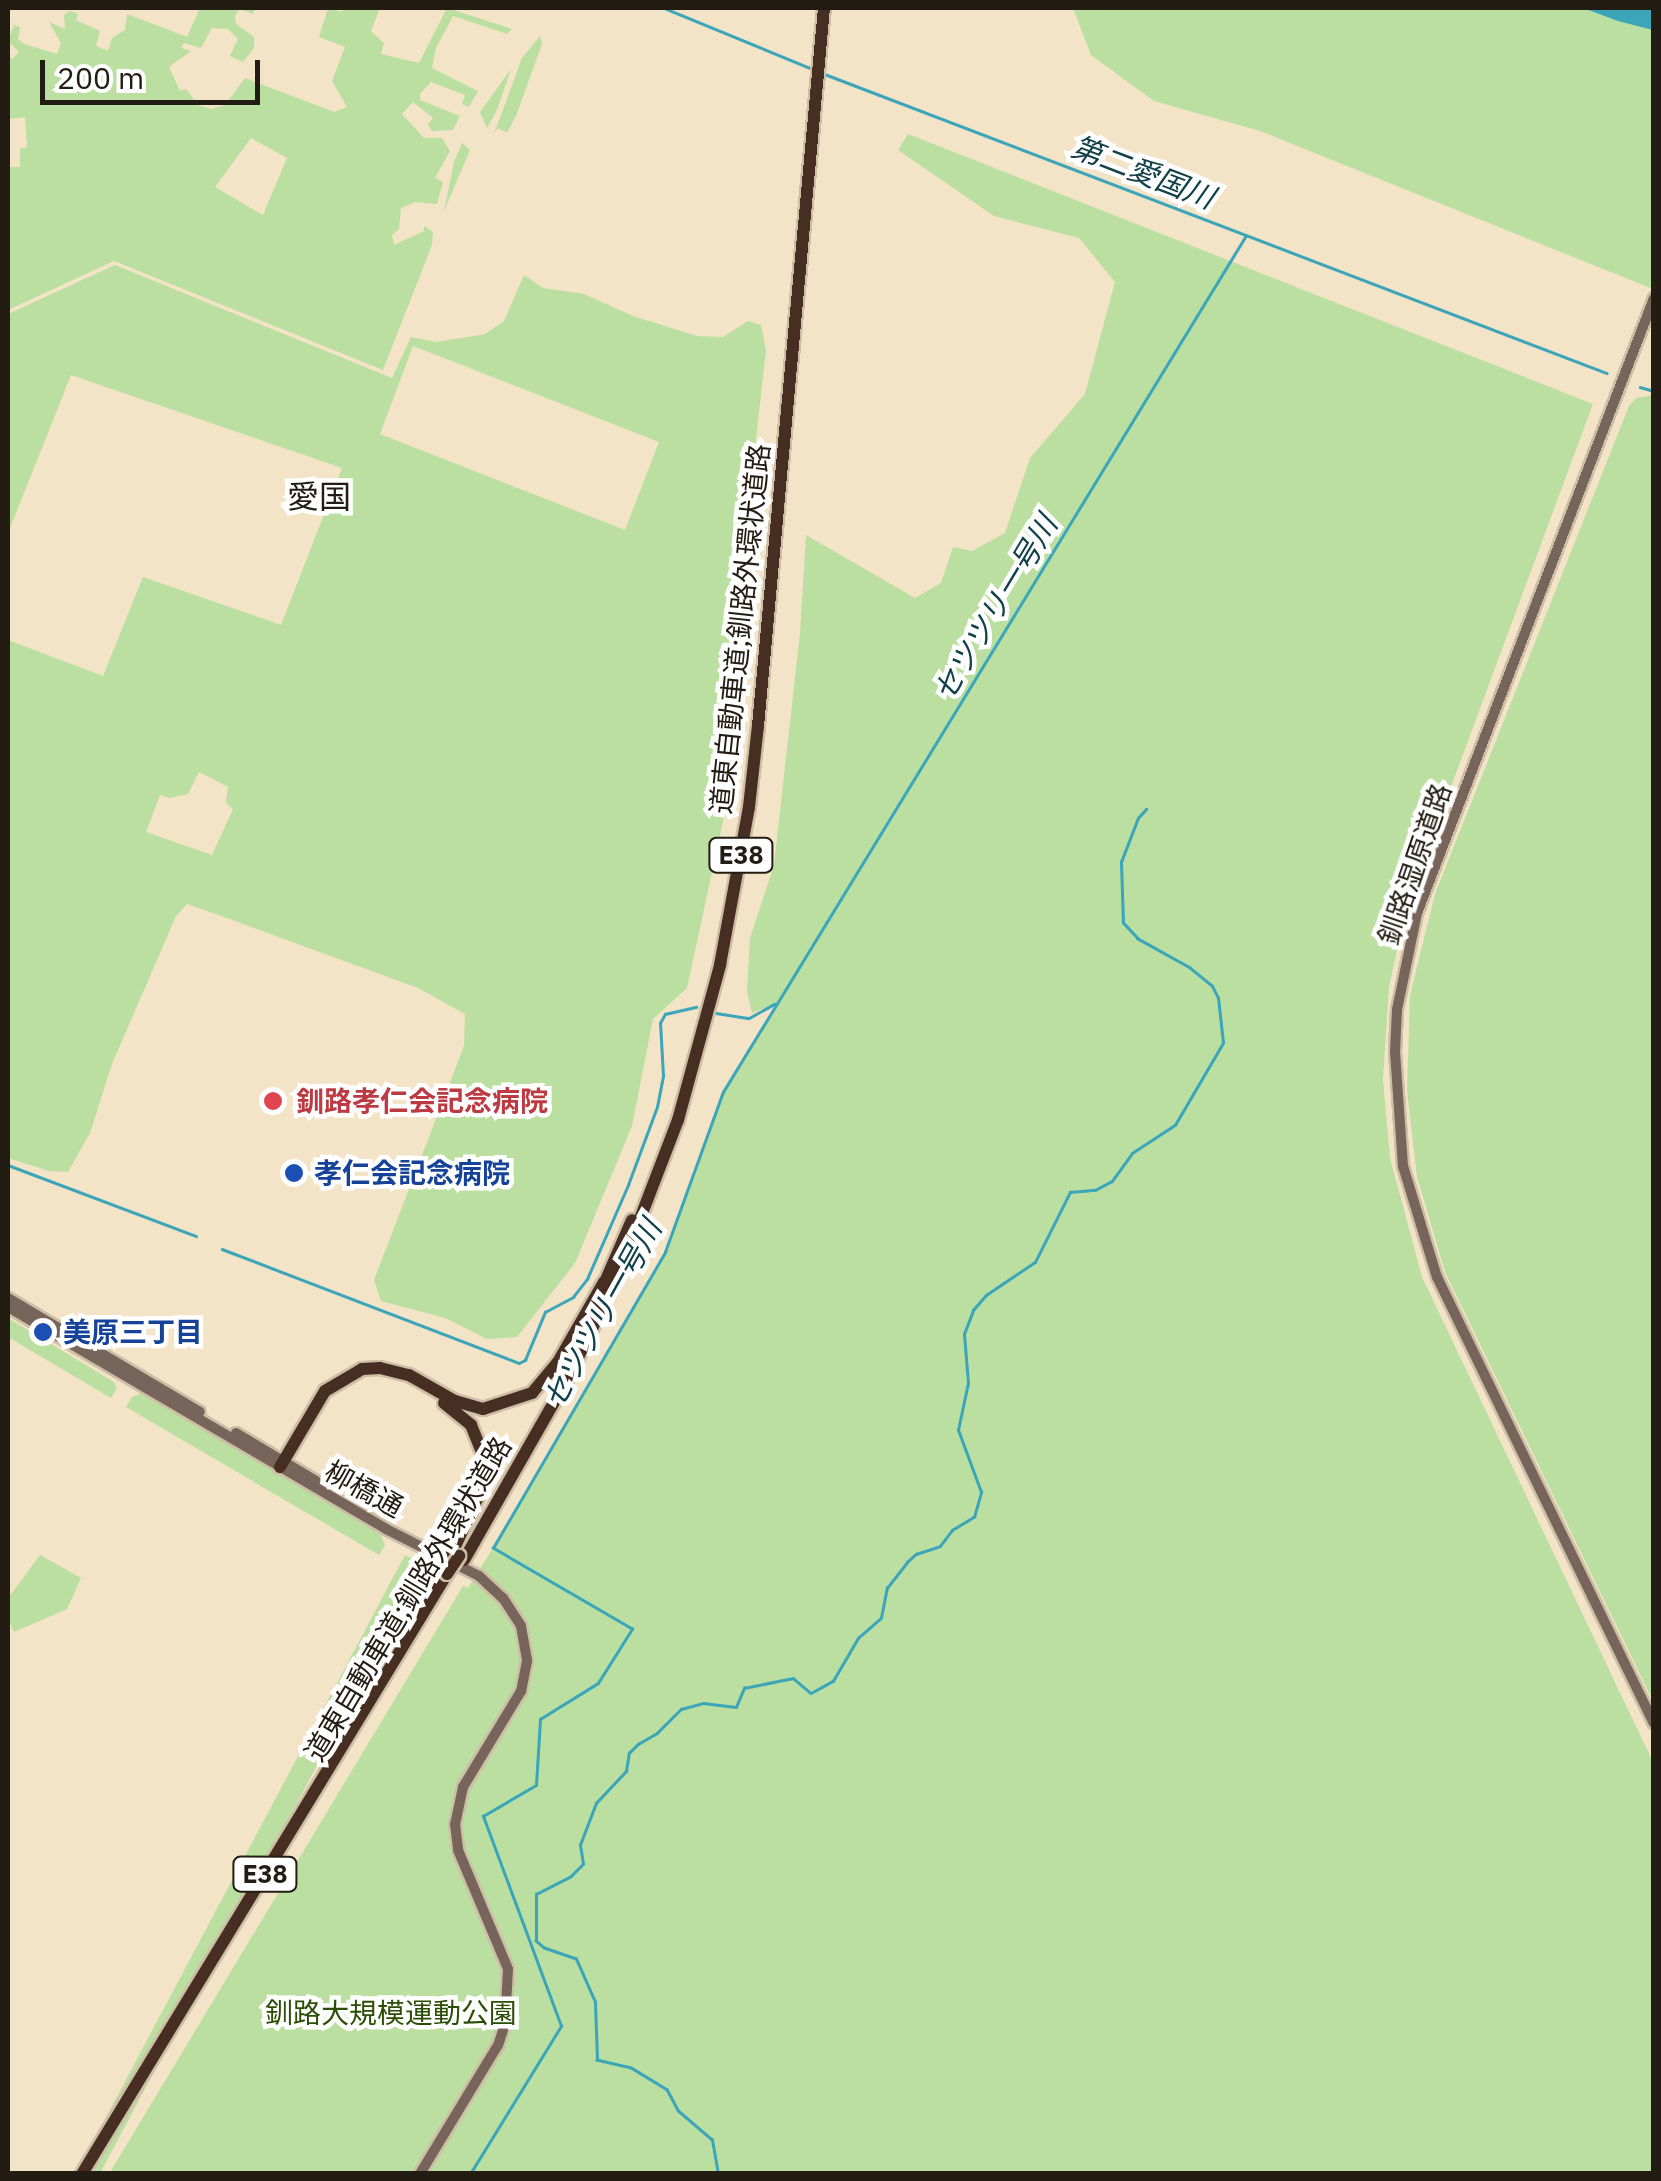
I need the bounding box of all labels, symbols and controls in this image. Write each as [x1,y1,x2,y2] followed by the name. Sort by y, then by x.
[45,40,265,102] scale bar
[57,58,144,97] text: 200 m
[1067,128,1219,216] water label: 第二愛国川
[704,442,776,816] street label: 道東自動車道;釧路外環状道路
[287,477,351,515] district label: 愛国
[925,509,1065,707] water label: セツツリ一号川
[1372,779,1458,949] street label: 釧路湿原道路
[706,835,776,875] road number: E38
[296,1084,548,1118] place label: 釧路孝仁会記念病院
[260,1088,286,1114] marker: 釧路孝仁会記念病院
[314,1156,510,1190] place label: 孝仁会記念病院
[283,1162,305,1184] marker: 孝仁会記念病院
[535,1213,669,1415] water label: セツツリ一号川
[63,1315,203,1349] place label: 美原三丁目
[32,1321,54,1343] marker: 美原三丁目
[298,1431,518,1767] street label: 道東自動車道;釧路外環状道路
[319,1454,409,1524] street label: 柳橋通
[230,1854,300,1894] road number: E38
[265,1996,517,2030] park label: 釧路大規模運動公園

